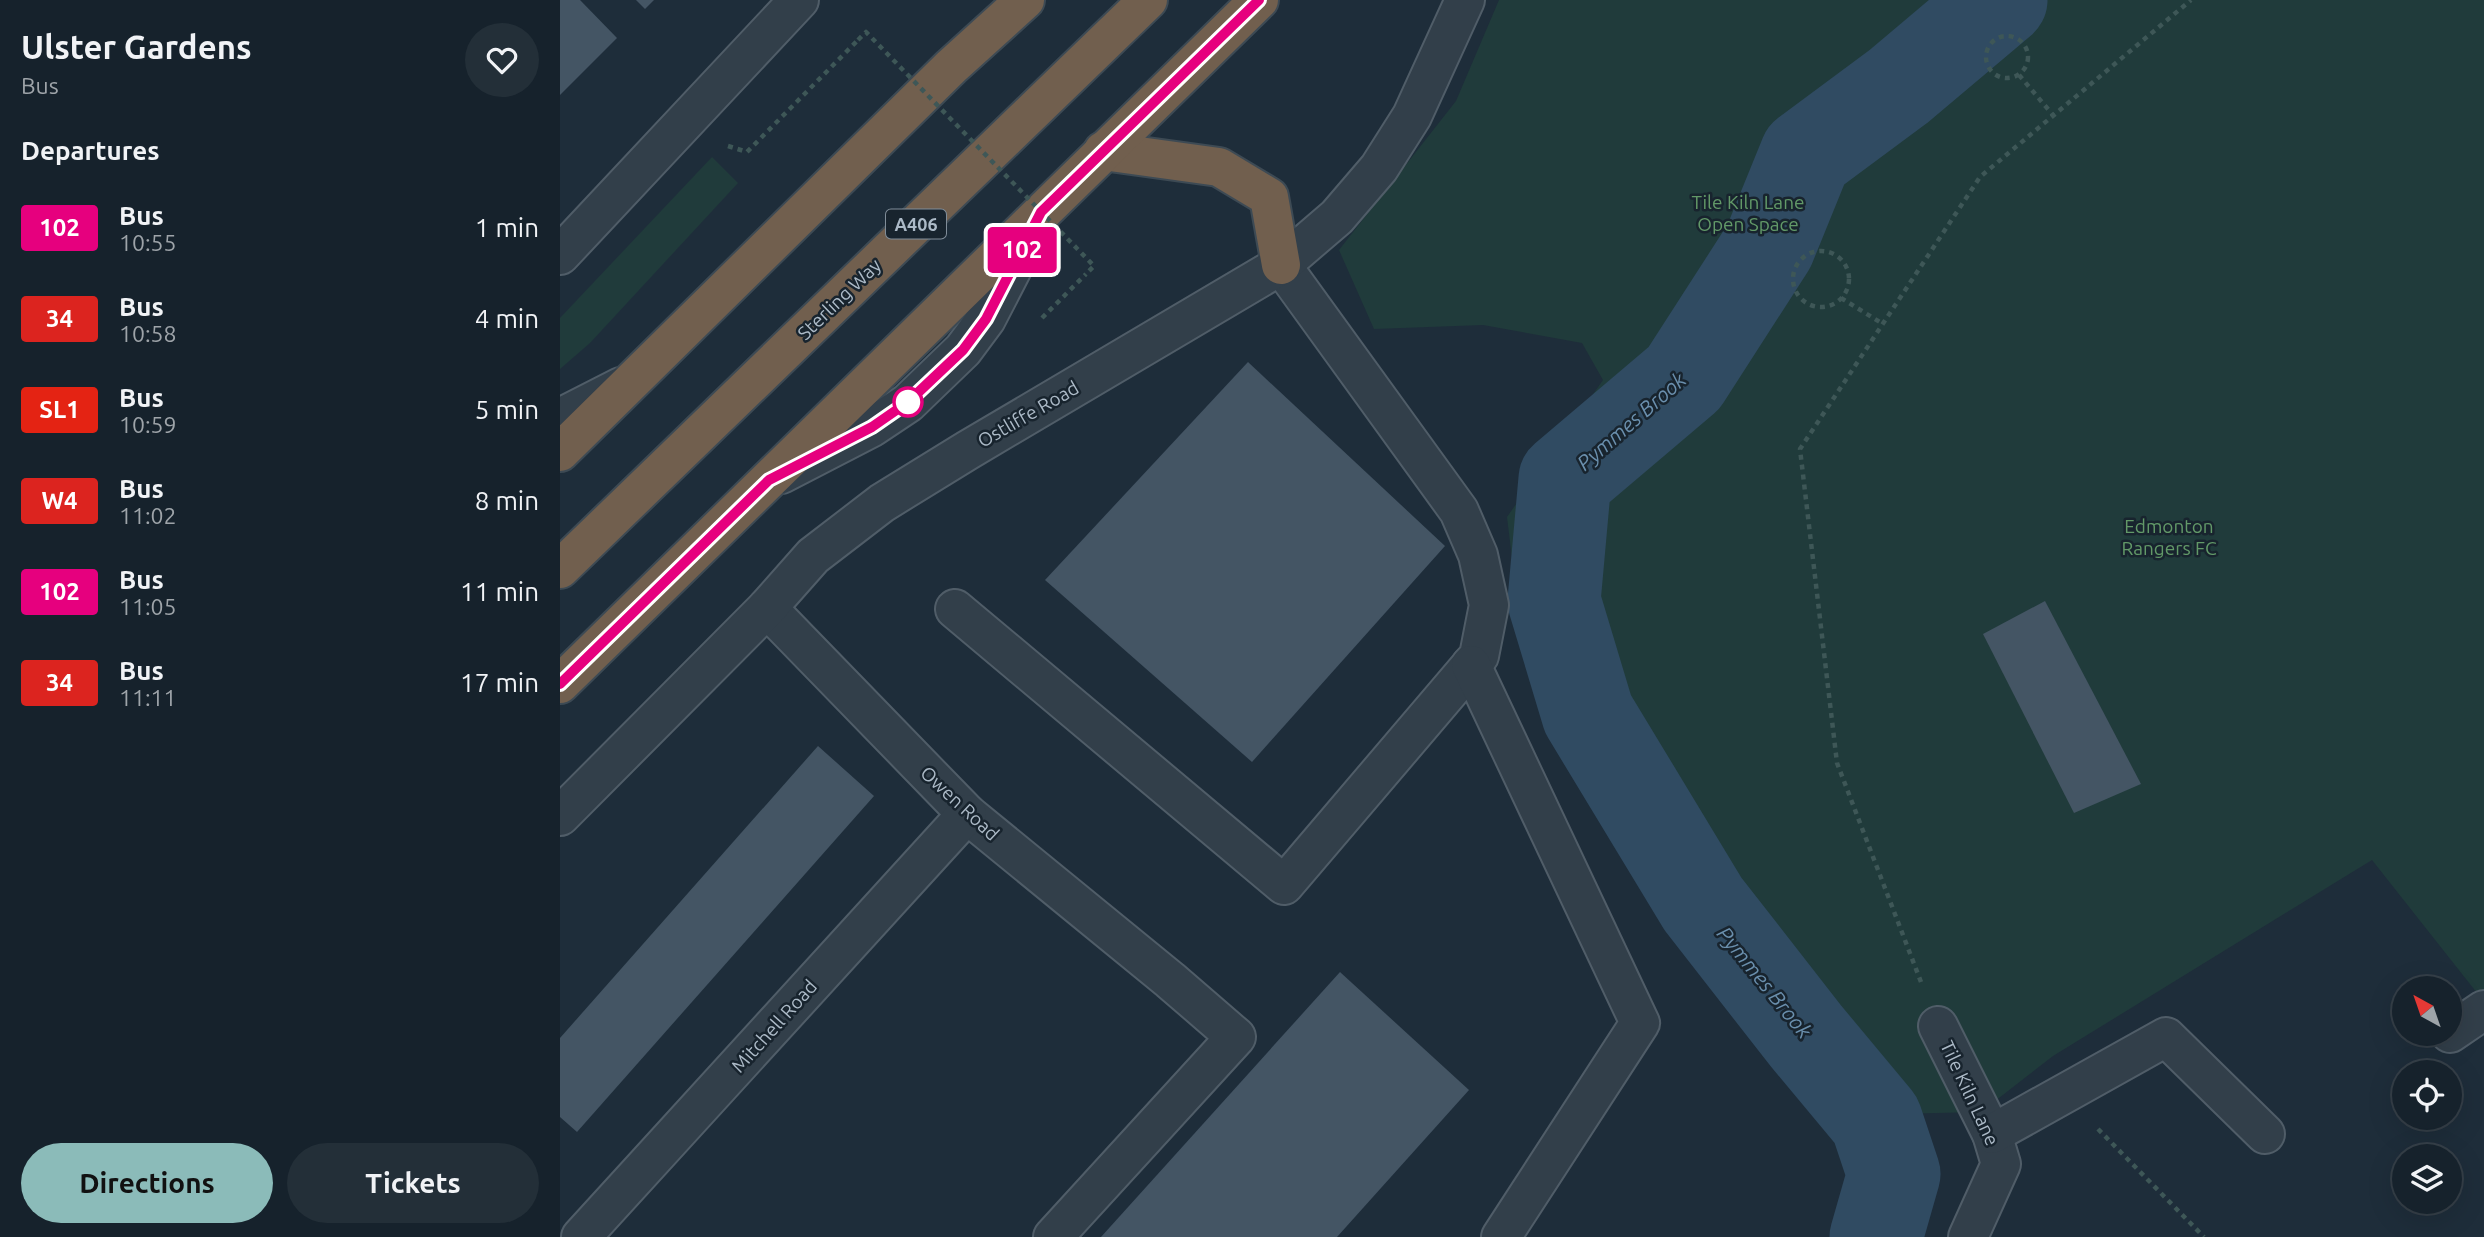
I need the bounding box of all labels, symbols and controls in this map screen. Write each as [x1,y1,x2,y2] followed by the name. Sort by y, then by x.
[465,23,539,97] button: heart
[21,28,252,65] text: Ulster Gardens
[21,73,59,98] text: Bus
[21,136,159,165] text: Departures
[1692,191,1804,235] park label: Tile Kiln Lane Open Space
[119,201,164,230] text: Bus
[886,210,946,238] road number: A406
[475,213,539,242] text: 1 min
[39,214,80,241] text: 102
[982,227,1062,273] line badge: 102
[119,230,177,255] text: 10:55
[1002,236,1042,263] text: 102
[793,254,885,344] street label: Sterling Way
[119,292,164,321] text: Bus
[475,304,539,333] text: 4 min
[46,305,73,332] text: 34
[119,321,177,346] text: 10:58
[1572,367,1691,475] water label: Pymmes Brook
[974,376,1082,452] street label: Ostliffe Road
[119,383,164,412] text: Bus
[893,387,923,417] unlabelled marker
[475,395,539,424] text: 5 min
[39,396,80,423] text: SL1
[119,412,177,437] text: 10:59
[119,474,164,503] text: Bus
[475,486,539,515] text: 8 min
[41,487,78,514] text: W4
[119,503,177,528] text: 11:02
[2121,515,2217,559] park label: Edmonton Rangers FC
[119,565,164,594] text: Bus
[460,577,539,606] text: 11 min
[39,578,80,605] text: 102
[119,594,177,619] text: 11:05
[119,656,164,685] text: Bus
[460,668,539,697] text: 17 min
[46,669,73,696] text: 34
[119,685,177,710] text: 11:11
[916,761,1004,845] street label: Owen Road
[1713,921,1817,1043] water label: Pymmes Brook
[727,975,821,1077] street label: Mitchell Road
[2392,976,2462,1046] north arrow
[2392,976,2462,1214] map controls
[1936,1037,2004,1149] street label: Tile Kiln Lane
[2392,1060,2462,1130] button: locate
[21,1143,273,1223] button: Directions
[287,1143,539,1223] button: Tickets
[2392,1144,2462,1214] button: layers

